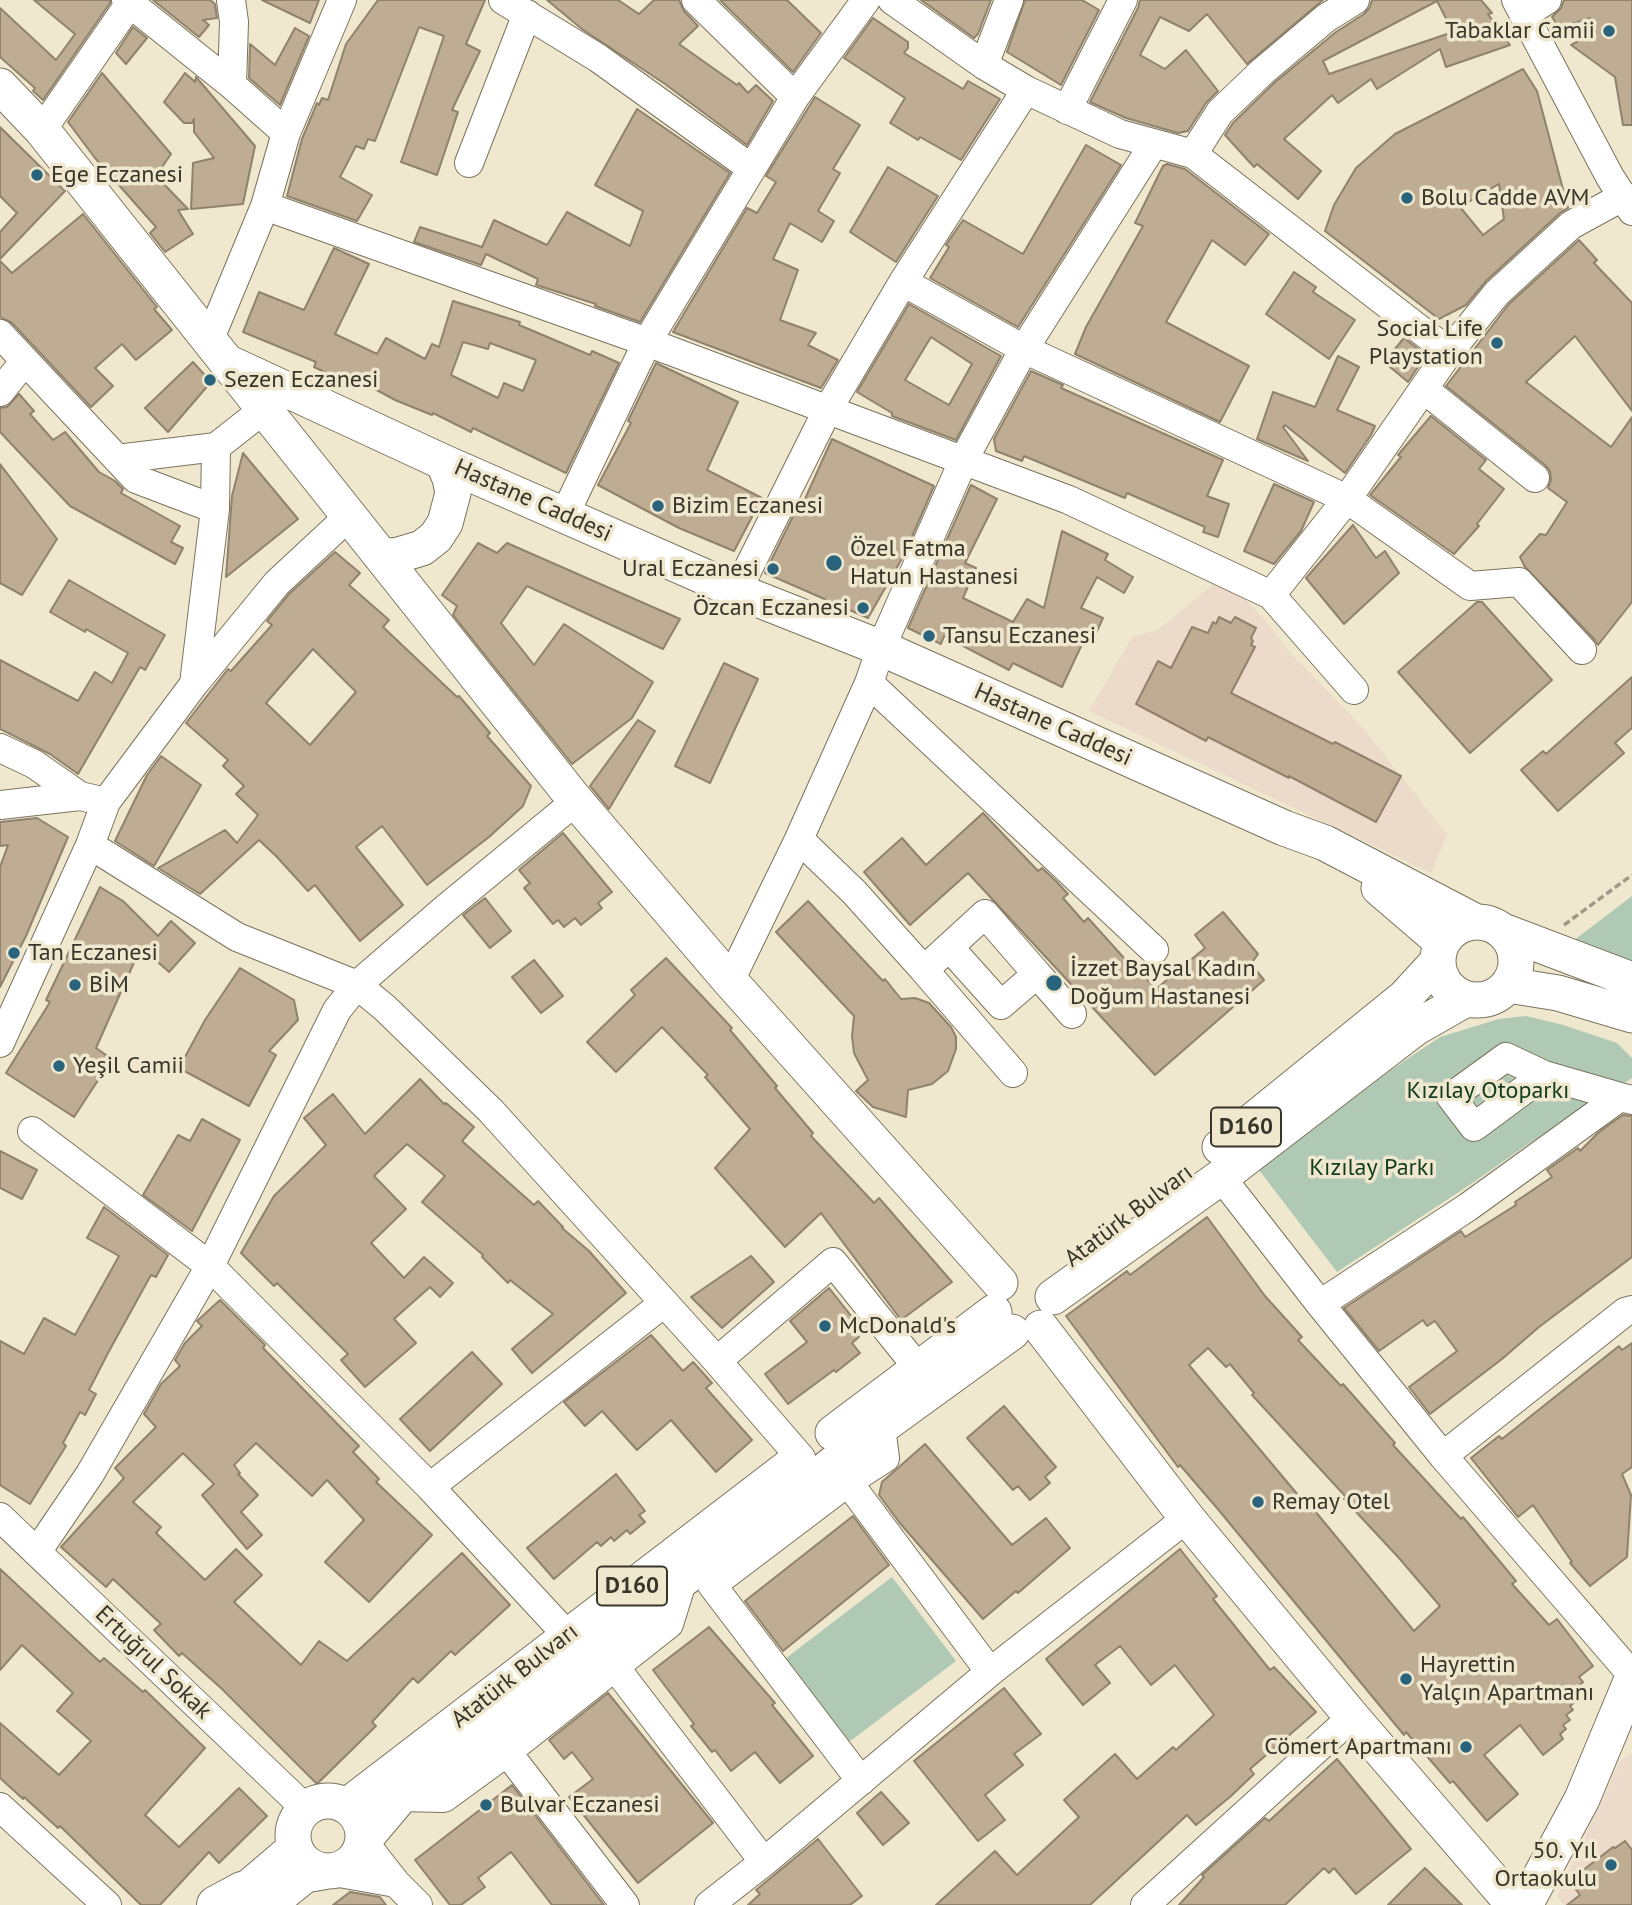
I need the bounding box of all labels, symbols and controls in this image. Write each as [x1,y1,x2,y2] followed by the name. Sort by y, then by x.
[1445,17,1595,45] place label: Tabaklar Camii
[1601,23,1617,39] marker: Tabaklar Camii
[51,161,183,189] place label: Ege Eczanesi
[29,167,45,183] marker: Ege Eczanesi
[1421,184,1589,212] place label: Bolu Cadde AVM
[1399,190,1415,206] marker: Bolu Cadde AVM
[1369,315,1483,371] place label: Social Life Playstation
[1489,335,1505,351] marker: Social Life Playstation
[224,366,379,394] place label: Sezen Eczanesi
[202,372,218,388] marker: Sezen Eczanesi
[450,453,616,549] street label: Hastane Caddesi
[672,492,823,520] place label: Bizim Eczanesi
[650,498,666,514] marker: Bizim Eczanesi
[850,535,1019,591] place label: Özel Fatma Hatun Hastanesi
[824,553,844,573] marker: Özel Fatma Hatun Hastanesi
[622,555,759,583] place label: Ural Eczanesi
[765,561,781,577] marker: Ural Eczanesi
[693,594,849,622] place label: Özcan Eczanesi
[855,600,871,616] marker: Özcan Eczanesi
[943,622,1096,650] place label: Tansu Eczanesi
[921,628,937,644] marker: Tansu Eczanesi
[970,677,1136,773] street label: Hastane Caddesi
[28,939,158,967] place label: Tan Eczanesi
[6,945,22,961] marker: Tan Eczanesi
[1070,955,1256,1011] place label: İzzet Baysal Kadın Doğum Hastanesi
[89,971,129,999] place label: BİM
[1044,973,1064,993] marker: İzzet Baysal Kadın Doğum Hastanesi
[67,977,83,993] marker: BİM
[73,1052,184,1080] place label: Yeşil Camii
[51,1058,67,1074] marker: Yeşil Camii
[1407,1077,1569,1105] park label: Kızılay Otoparkı
[1211,1108,1281,1146] road number: D160
[1309,1154,1435,1182] park label: Kızılay Parkı
[1059,1158,1199,1274] street label: Atatürk Bulvarı
[839,1312,956,1340] place label: McDonald's
[817,1318,833,1334] marker: McDonald's
[1272,1488,1390,1516] place label: Remay Otel
[1250,1494,1266,1510] marker: Remay Otel
[597,1567,667,1606] road number: D160
[89,1600,217,1726] street label: Ertuğrul Sokak
[446,1618,584,1734] street label: Atatürk Bulvarı
[1420,1651,1594,1707] place label: Hayrettin Yalçın Apartmanı
[1398,1671,1414,1687] marker: Hayrettin Yalçın Apartmanı
[1264,1733,1452,1761] place label: Cömert Apartmanı
[1458,1739,1474,1755] marker: Cömert Apartmanı
[500,1791,660,1819] place label: Bulvar Eczanesi
[478,1797,494,1813] marker: Bulvar Eczanesi
[1494,1837,1597,1893] place label: 50. Yıl Ortaokulu
[1603,1857,1619,1873] marker: 50. Yıl Ortaokulu

